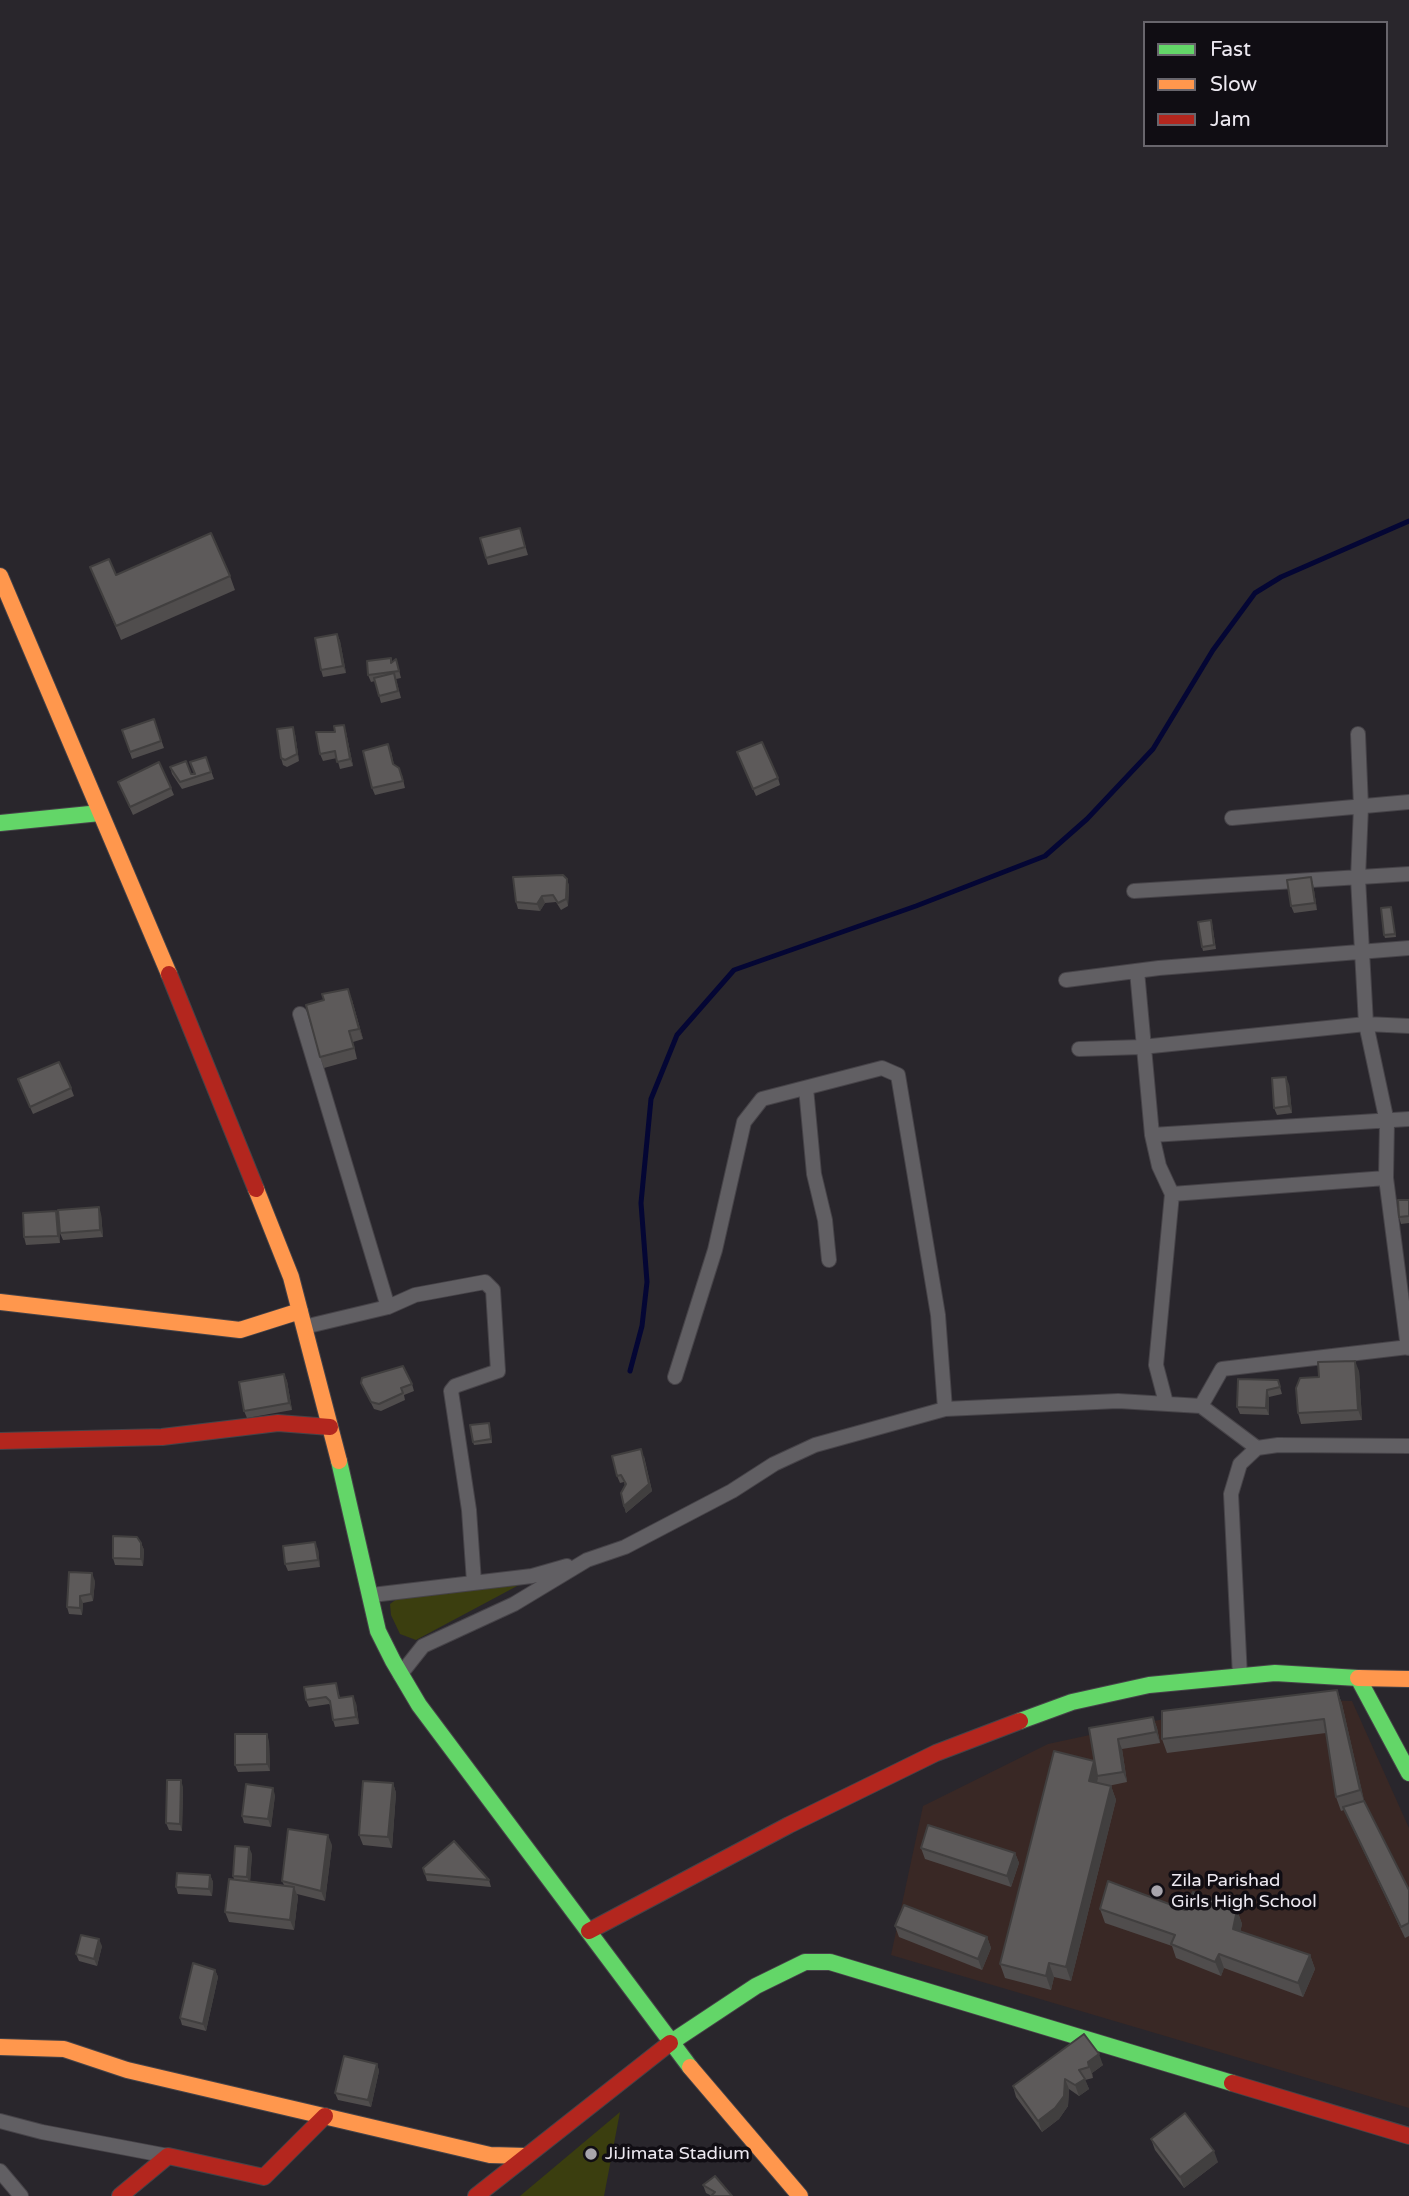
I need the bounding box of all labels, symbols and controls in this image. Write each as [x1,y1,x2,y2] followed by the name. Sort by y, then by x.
[1143,21,1388,147] legend
[1210,37,1251,62] text: Fast
[1210,72,1257,97] text: Slow
[1210,107,1251,132] text: Jam
[1171,1870,1317,1912] place label: Zila Parishad Girls High School
[1149,1883,1165,1899] marker: Zila Parishad Girls High School
[605,2143,750,2165] place label: JiJimata Stadium
[583,2146,599,2162] marker: JiJimata Stadium

